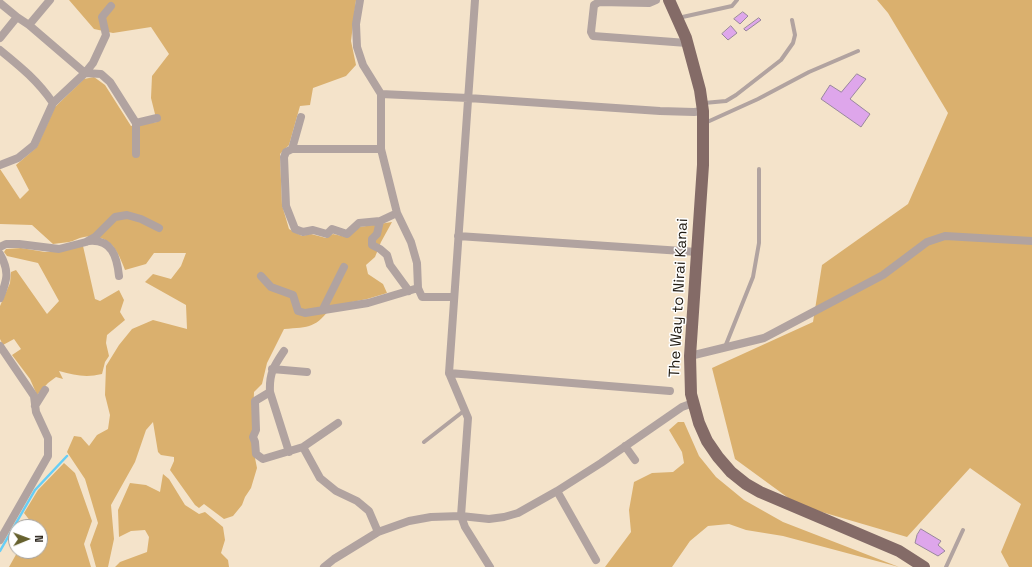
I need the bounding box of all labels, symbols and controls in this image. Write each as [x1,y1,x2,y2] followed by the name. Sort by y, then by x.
[666,218,692,378] street label: The Way to Nirai Kanai
[8,519,48,559] north arrow
[32,535,46,543] text: N

